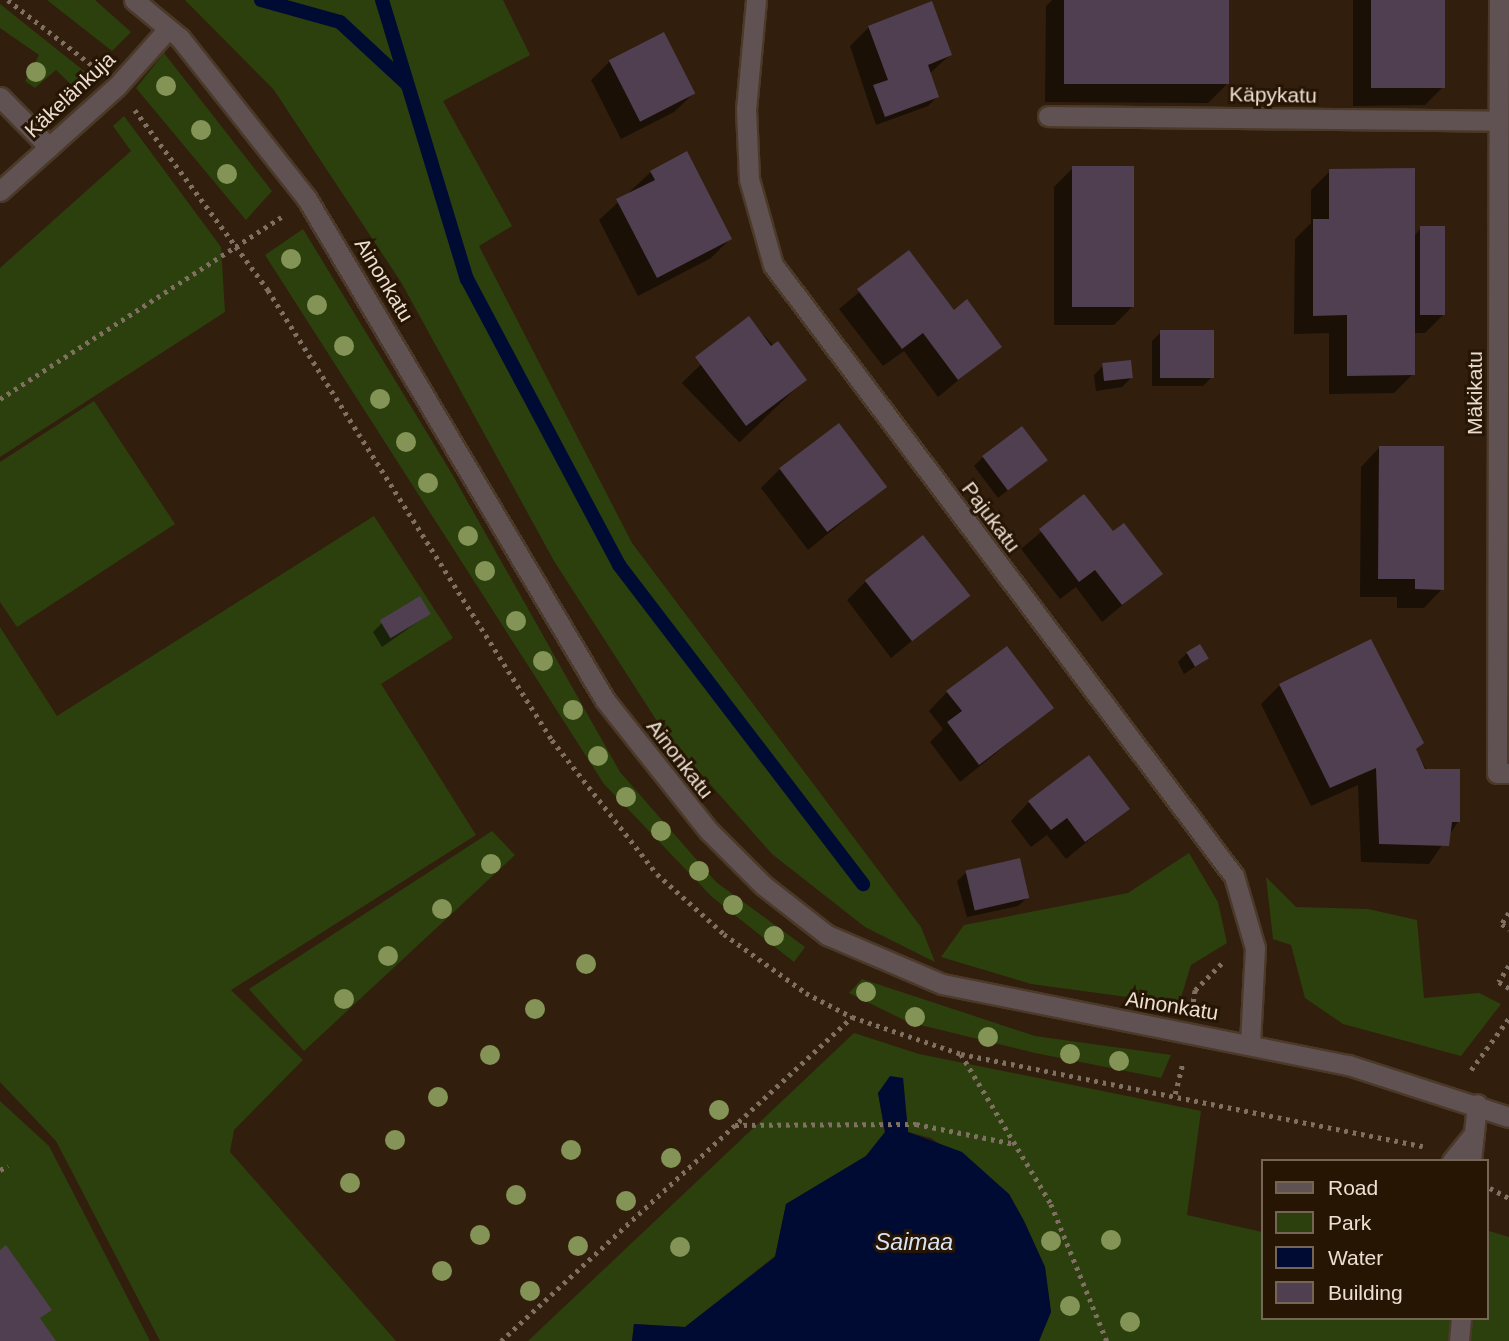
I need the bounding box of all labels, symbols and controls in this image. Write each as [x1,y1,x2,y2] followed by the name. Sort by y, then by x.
[20,47,120,143] street label: Käkelänkuja
[1229,82,1317,108] street label: Käpykatu
[349,233,419,327] street label: Ainonkatu
[1462,351,1488,435] street label: Mäkikatu
[956,477,1026,557] street label: Pajukatu
[641,714,719,804] street label: Ainonkatu
[1124,986,1220,1026] street label: Ainonkatu
[1260,1159,1488,1320] legend
[1328,1176,1378,1199] text: Road
[1328,1211,1371,1234] text: Park
[875,1228,953,1256] water label: Saimaa
[1328,1246,1383,1269] text: Water
[1328,1281,1403,1304] text: Building

